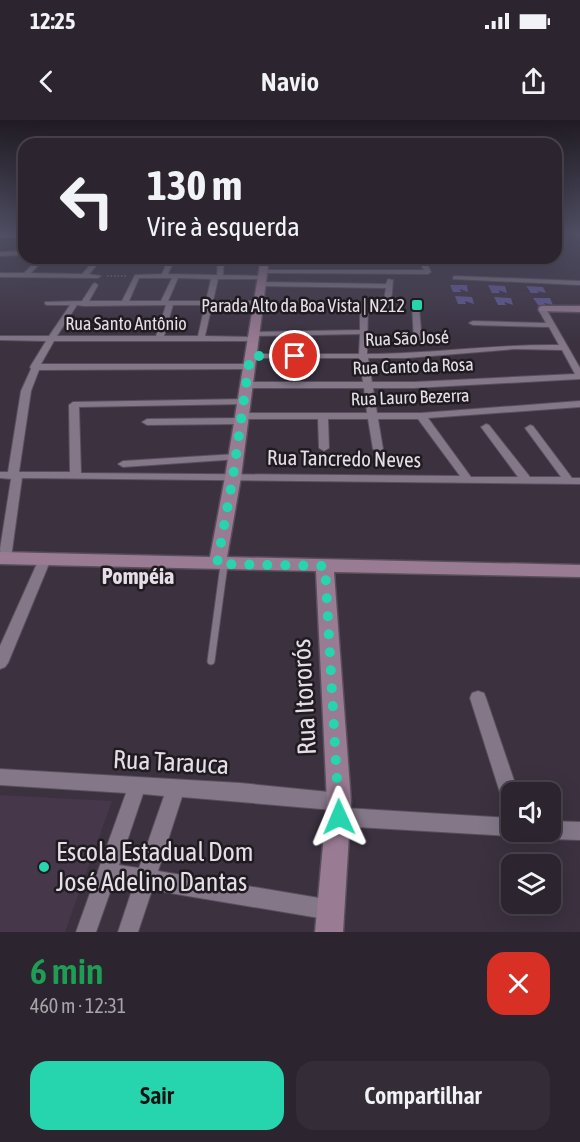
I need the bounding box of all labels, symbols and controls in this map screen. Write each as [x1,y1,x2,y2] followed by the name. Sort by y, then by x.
[30,8,75,34] text: 12:25
[30,65,63,98] icon: back
[517,65,550,98] icon: share
[261,66,319,97] text: Navio
[147,161,242,209] text: 130 m
[48,162,126,240] icon: left
[147,211,300,242] text: Vire à esquerda
[201,295,405,316] place label: Parada Alto da Boa Vista | N212
[410,298,424,312] marker: Parada Alto da Boa Vista | N212
[65,313,187,334] street label: Rua Santo Antônio
[365,326,449,350] street label: Rua São José
[269,330,320,381] pin
[278,339,311,372] icon: arrive
[352,353,474,379] street label: Rua Canto da Rosa
[350,384,470,410] street label: Rua Lauro Bezerra
[267,445,421,471] street label: Rua Tancredo Neves
[102,563,174,589] district label: Pompéia
[286,638,322,756] street label: Rua Itororós
[112,744,230,780] street label: Rua Tarauca
[501,782,561,914] map controls
[501,782,561,842] button: sound
[307,785,371,849] position arrow
[56,837,253,897] place label: Escola Estadual Dom José Adelino Dantas
[501,854,561,914] button: layers
[37,860,51,874] marker: Escola Estadual Dom José Adelino Dantas
[30,950,104,992] text: 6 min
[487,952,550,1015] button: close
[30,994,126,1017] text: 460 m · 12:31
[30,1061,284,1130] button: Sair
[296,1061,550,1130] button: Compartilhar

